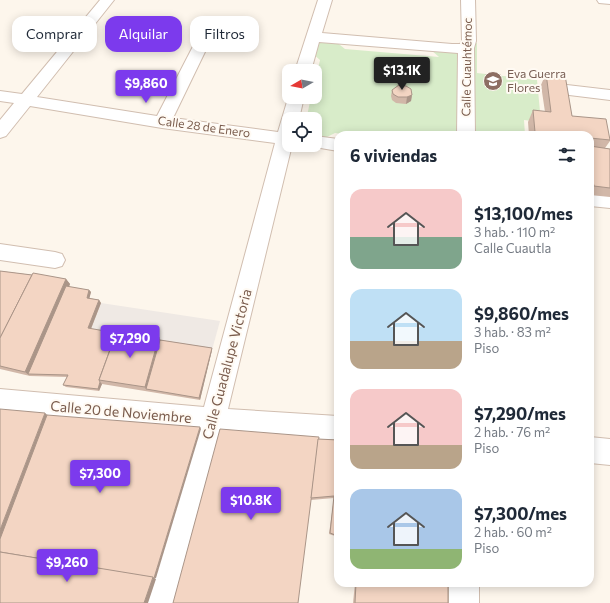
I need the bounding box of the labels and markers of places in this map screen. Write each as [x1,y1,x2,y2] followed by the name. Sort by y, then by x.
[369,57,435,91] pin: $13.1K
[507,66,566,94] place label: Eva Guerra Flores
[113,70,179,104] pin: $9,860
[482,70,504,92] school or university icon: Eva Guerra Flores
[97,325,163,359] pin: $7,290
[67,460,133,494] pin: $7,300
[218,487,284,521] pin: $10.8K
[34,549,100,583] pin: $9,260

